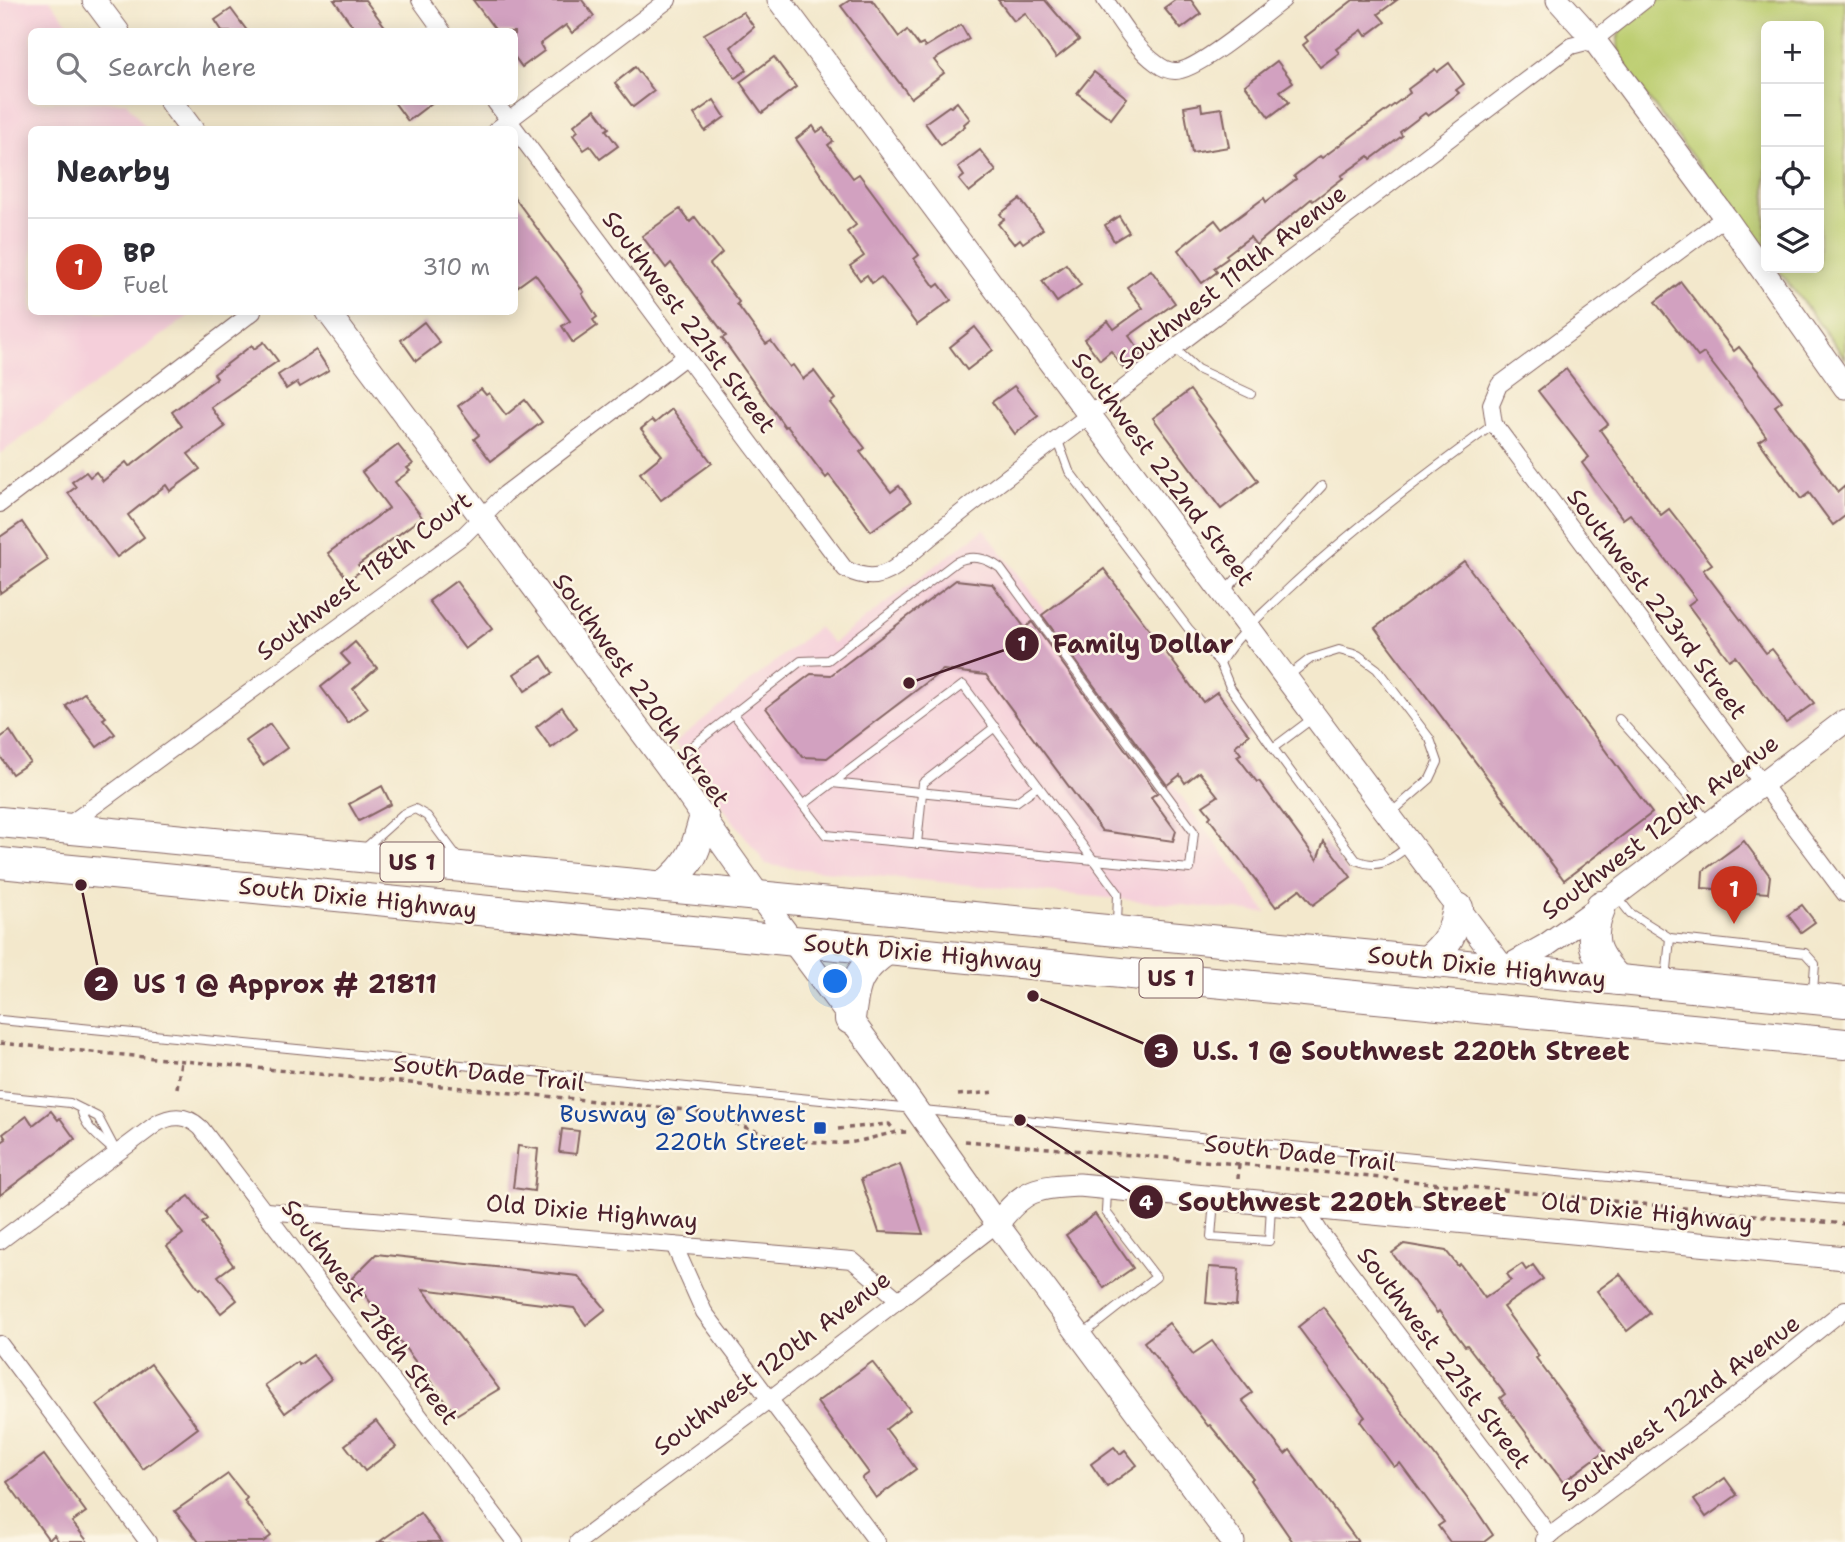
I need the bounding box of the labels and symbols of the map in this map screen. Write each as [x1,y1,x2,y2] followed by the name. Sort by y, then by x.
[1111,177,1353,377] street label: Southwest 119th Avenue
[595,204,783,440] street label: Southwest 221st Street
[1064,345,1262,593] street label: Southwest 222nd Street
[1560,482,1754,726] street label: Southwest 223rd Street
[250,484,478,668] street label: Southwest 118th Court
[545,567,737,813] street label: Southwest 220th Street
[1004,621,1248,668] callout: Family Dollar
[1053,626,1233,661] text: Family Dollar
[1017,630,1027,658] text: 1
[1536,728,1784,926] street label: Southwest 120th Avenue
[380,842,444,882] road number: US 1
[1711,866,1757,924] pin: 1
[237,870,479,926] street label: South Dixie Highway
[802,927,1044,979] street label: South Dixie Highway
[1366,939,1608,995] street label: South Dixie Highway
[1140,959,1202,998] road number: US 1
[84,960,451,1007] callout: US 1 @ Approx # 21811
[818,964,852,998] your location
[133,966,437,1001] text: US 1 @ Approx # 21811
[94,970,109,998] text: 2
[1144,1027,1644,1074] callout: U.S. 1 @ Southwest 220th Street
[1192,1033,1630,1068] text: U.S. 1 @ Southwest 220th Street
[1154,1037,1168,1065] text: 3
[392,1047,587,1099] street label: South Dade Trail
[560,1098,806,1158] place label: Busway @ Southwest 220th Street
[812,1120,828,1136] marker: Busway @ Southwest 220th Street
[1203,1127,1398,1179] street label: South Dade Trail
[1129,1179,1520,1226] callout: Southwest 220th Street
[1178,1184,1506,1219] text: Southwest 220th Street
[1539,1185,1755,1239] street label: Old Dixie Highway
[485,1187,699,1237] street label: Old Dixie Highway
[1139,1189,1154,1217] text: 4
[274,1192,466,1432] street label: Southwest 218th Street
[1350,1240,1538,1476] street label: Southwest 221st Street
[647,1263,897,1463] street label: Southwest 120th Avenue
[1553,1307,1807,1509] street label: Southwest 122nd Avenue

